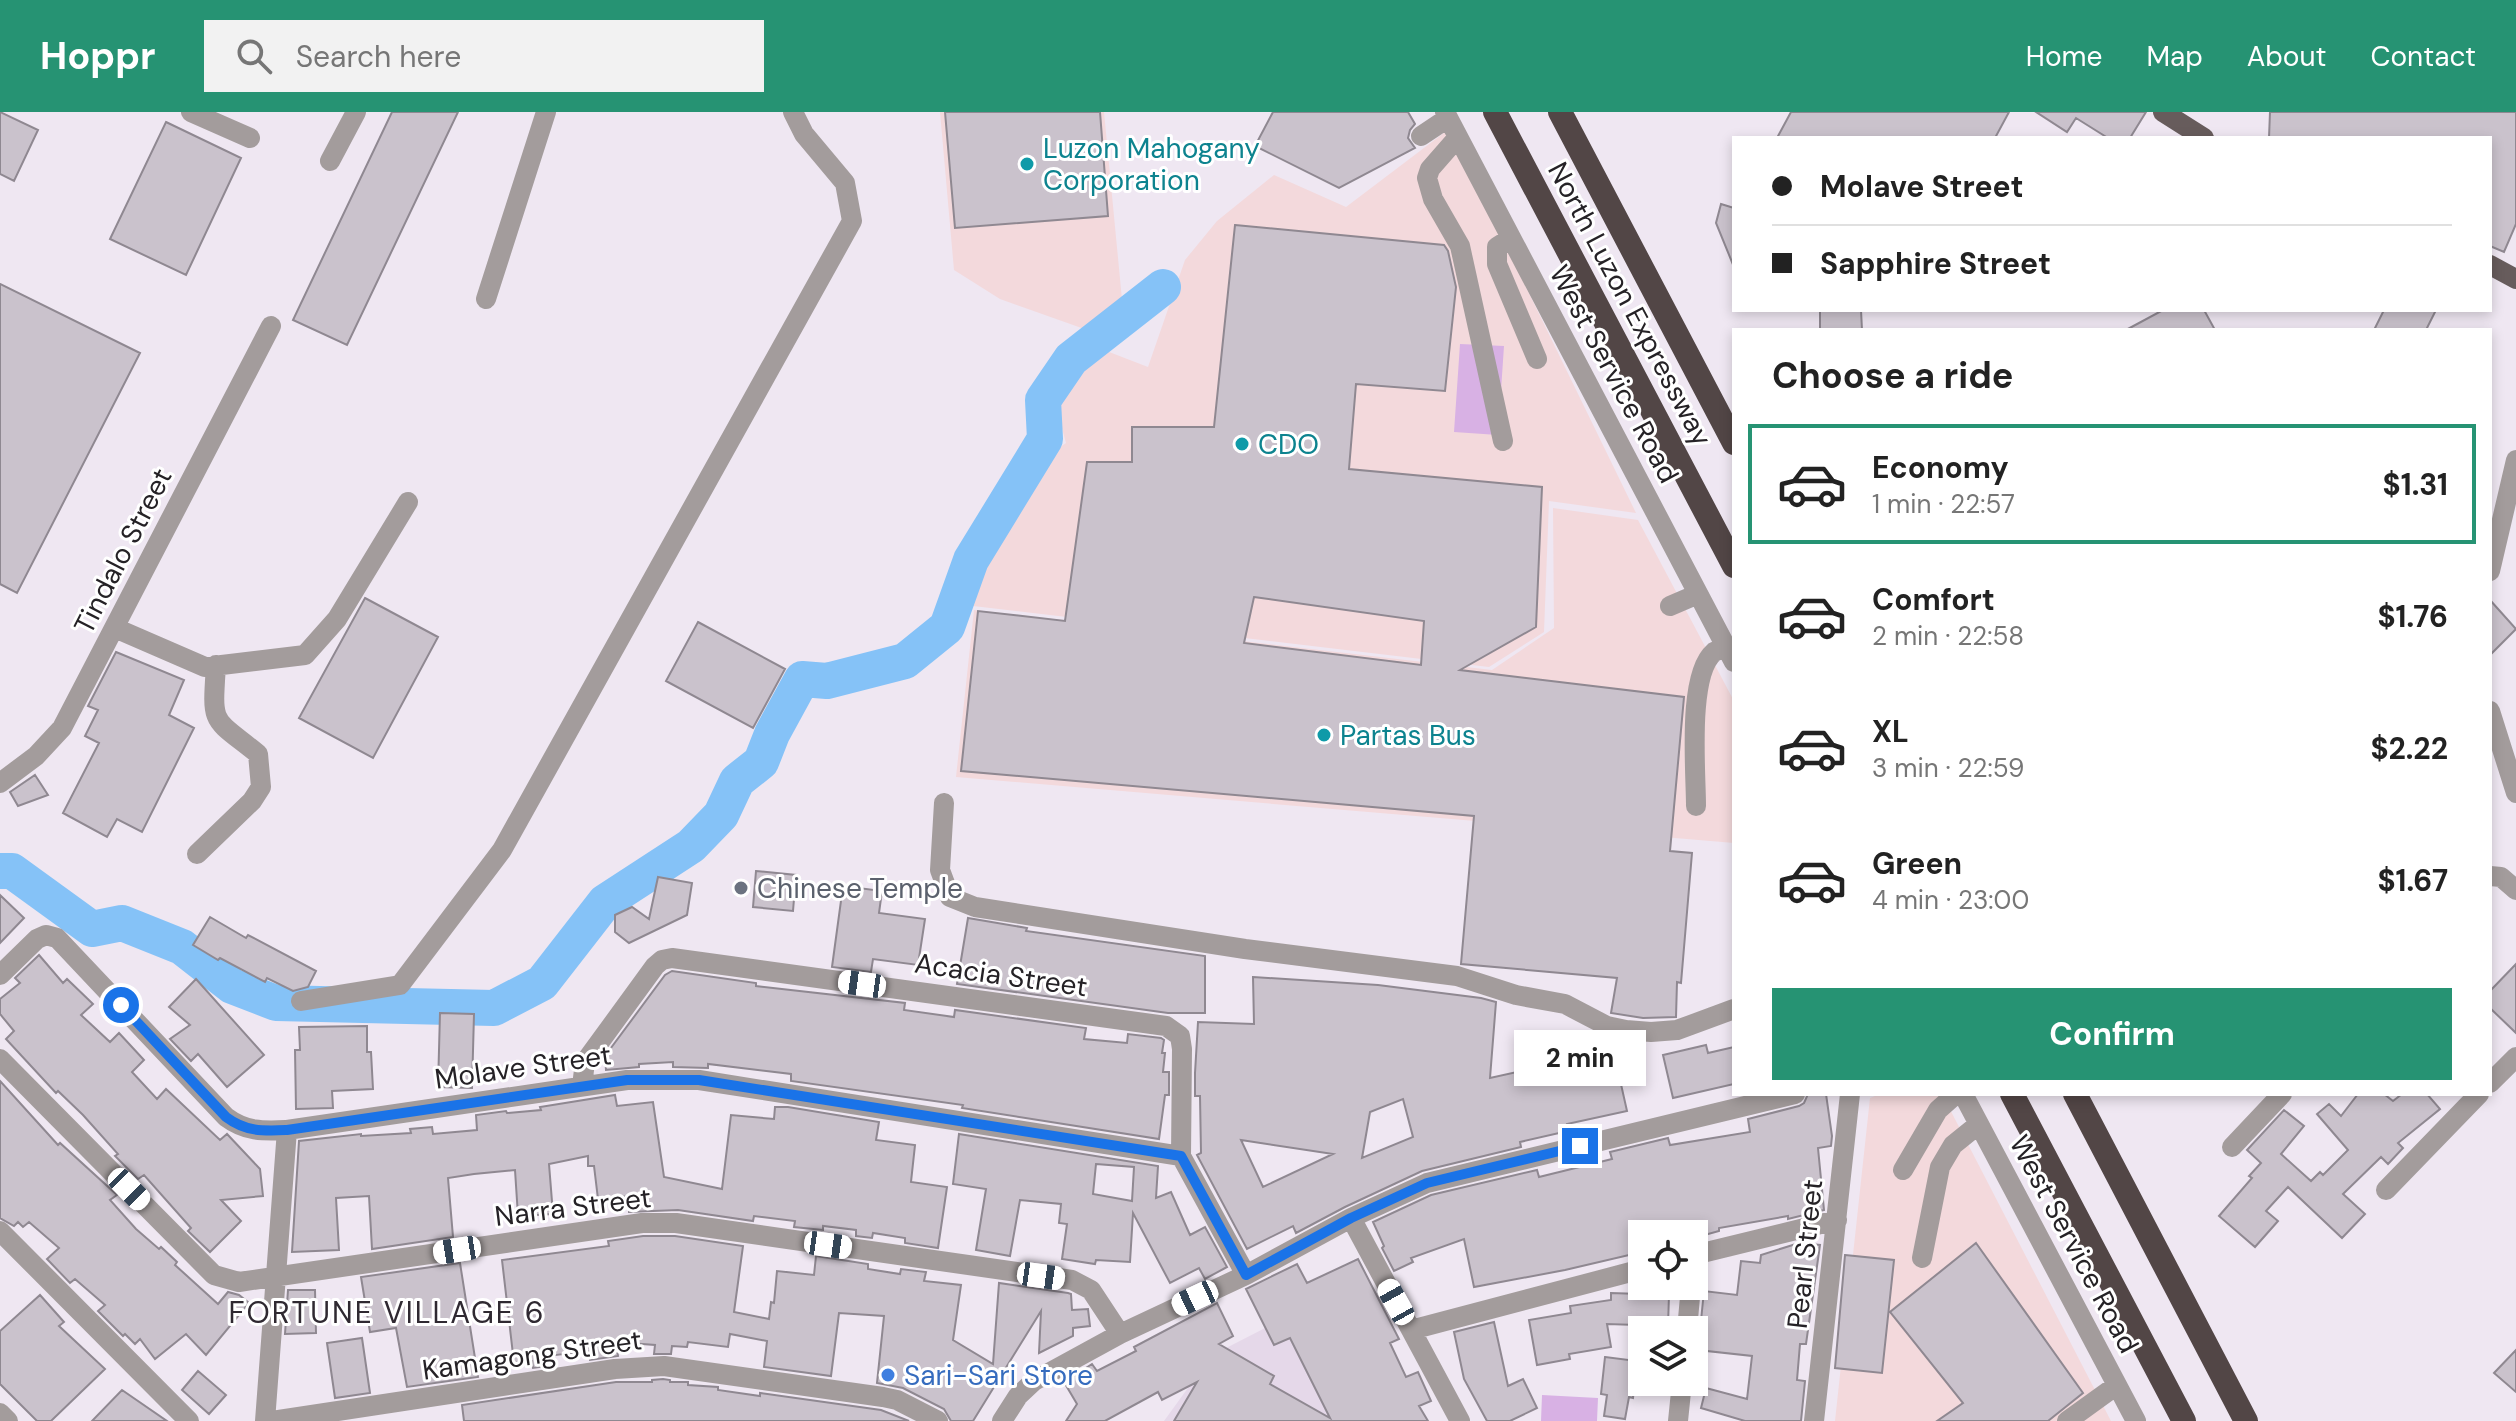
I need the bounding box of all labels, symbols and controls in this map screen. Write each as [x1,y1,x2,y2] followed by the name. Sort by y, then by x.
[204,20,764,92] search box
[40,31,156,81] text: Hoppr
[232,34,276,78] icon: search
[296,37,461,76] text: Search here
[2026,38,2102,75] text: Home
[2146,38,2203,75] text: Map
[2247,38,2326,75] text: About
[2370,38,2476,75] text: Contact
[1043,130,1260,199] place label: Luzon Mahogany Corporation
[1018,155,1036,173] marker: Luzon Mahogany Corporation
[1539,156,1721,452] street label: North Luzon Expressway
[1820,167,2023,206] text: Molave Street
[1820,244,2051,283] text: Sapphire Street
[1541,258,1687,490] street label: West Service Road
[1772,352,2013,399] text: Choose a ride
[1258,426,1319,463] place label: CDO
[1233,435,1251,453] marker: CDO
[1776,448,1848,520] icon: car
[1872,448,2009,487] text: Economy
[65,462,181,640] street label: Tindalo Street
[2383,465,2448,504] text: $1.31
[1872,487,2015,521] text: 1 min · 22:57
[1776,580,1848,652] icon: car
[1872,580,1995,619] text: Comfort
[2377,597,2448,636] text: $1.76
[1872,619,2024,653] text: 2 min · 22:58
[1776,712,1848,784] icon: car
[1872,712,1909,751] text: XL
[1340,717,1476,754] place label: Partas Bus
[1315,726,1333,744] marker: Partas Bus
[2370,729,2448,768] text: $2.22
[1872,751,2024,785] text: 3 min · 22:59
[1776,844,1848,916] icon: car
[1872,844,1962,883] text: Green
[2377,861,2448,900] text: $1.67
[757,870,963,907] place label: Chinese Temple
[732,879,750,897] marker: Chinese Temple
[1872,883,2029,917] text: 4 min · 23:00
[912,945,1090,1005] street label: Acacia Street
[837,969,887,999] car
[103,987,139,1023] route start
[1772,988,2452,1080] button: Confirm
[1514,1030,1646,1086] callout: 2 min
[432,1036,614,1098] street label: Molave Street
[1546,1041,1614,1075] text: 2 min
[1562,1128,1598,1164] route end
[2001,1128,2147,1360] street label: West Service Road
[104,1164,154,1214] car
[1779,1177,1831,1331] street label: Pearl Street
[493,1179,653,1235] street label: Narra Street
[1628,1220,1708,1396] map controls
[1628,1220,1708,1300] button: locate
[803,1230,853,1260] car
[431,1234,483,1266] car
[1016,1261,1066,1291] car
[1374,1275,1418,1329] car
[1168,1277,1222,1319] car
[228,1293,546,1332] district label: FORTUNE VILLAGE 6
[1628,1316,1708,1396] button: layers
[420,1321,644,1389] street label: Kamagong Street
[904,1357,1093,1394] place label: Sari-Sari Store
[879,1366,897,1384] marker: Sari-Sari Store

